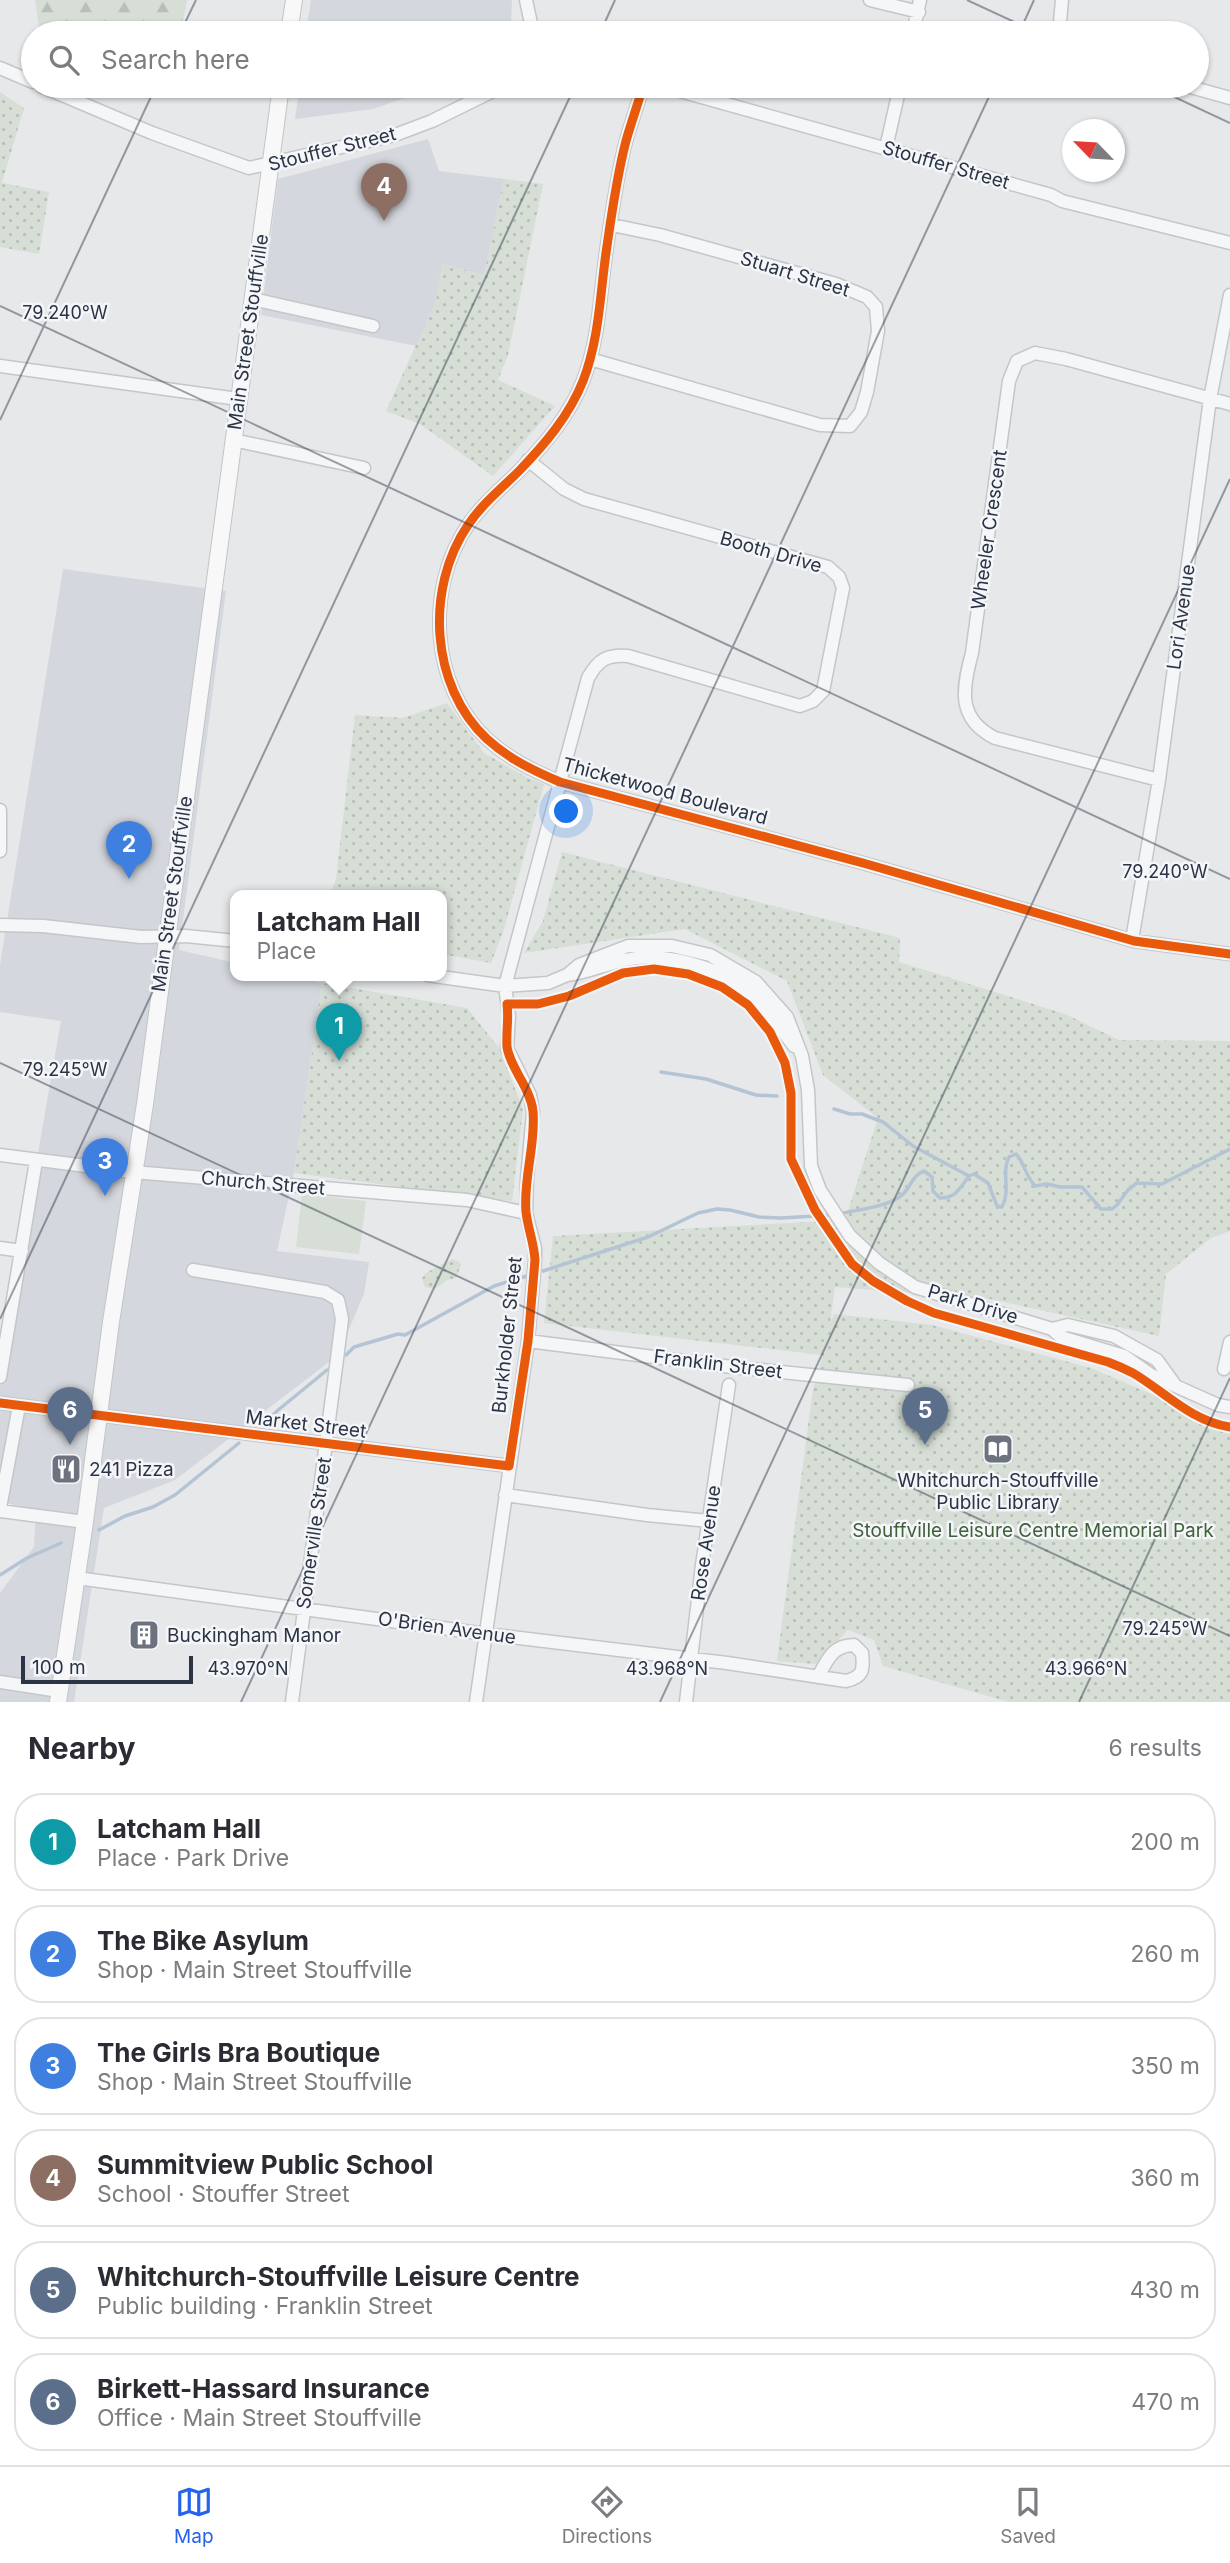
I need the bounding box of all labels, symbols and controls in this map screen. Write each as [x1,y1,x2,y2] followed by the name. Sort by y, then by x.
[21,21,1209,98] search box
[45,41,83,79] icon: search
[101,44,250,75] text: Search here
[1062,119,1125,182] north arrow
[266,122,398,176] street label: Stouffer Street
[880,136,1012,194] street label: Stouffer Street
[361,163,407,221] pin: 4
[223,233,273,431] street label: Main Street Stouffville
[738,246,852,302] street label: Stuart Street
[22,302,108,323] text: 79.240°W
[966,448,1012,612] street label: Wheeler Crescent
[717,526,825,578] street label: Booth Drive
[1162,563,1200,671] street label: Lori Avenue
[560,753,770,829] street label: Thicketwood Boulevard
[549,794,583,828] your location
[147,795,197,993] street label: Main Street Stouffville
[106,821,152,879] pin: 2
[1122,861,1208,882] text: 79.240°W
[230,890,447,981] popup
[256,906,421,937] text: Latcham Hall
[256,937,316,965] text: Place
[316,1003,362,1061] pin: 1
[22,1059,108,1080] text: 79.245°W
[82,1138,128,1196] pin: 3
[200,1166,326,1200] street label: Church Street
[487,1255,527,1415] street label: Burkholder Street
[925,1279,1021,1329] street label: Park Drive
[652,1345,784,1383] street label: Franklin Street
[47,1387,93,1445] pin: 6
[902,1387,948,1445] pin: 5
[244,1405,368,1443] street label: Market Street
[981,1432,1015,1466] library icon: Whitchurch-Stouffville Public Library
[49,1452,83,1486] restaurant icon: 241 Pizza
[292,1456,336,1610] street label: Somerville Street
[89,1458,174,1481] place label: 241 Pizza
[897,1469,1099,1514] place label: Whitchurch-Stouffville Public Library
[687,1484,725,1602] street label: Rose Avenue
[852,1519,1214,1542] park label: Stouffville Leisure Centre Memorial Park
[377,1607,517,1649] street label: O'Brien Avenue
[127,1618,161,1652] building icon: Buckingham Manor
[1122,1618,1208,1639] text: 79.245°W
[167,1624,341,1647] place label: Buckingham Manor
[21,1653,192,1685] scale bar
[32,1656,86,1679] text: 100 m
[207,1658,289,1679] text: 43.970°N
[626,1658,708,1679] text: 43.968°N
[1045,1658,1127,1679] text: 43.966°N
[28,1730,136,1766] text: Nearby
[1108,1734,1202,1762] text: 6 results
[97,1813,261,1844] text: Latcham Hall
[48,1828,58,1856] text: 1
[1130,1828,1200,1856] text: 200 m
[97,1844,289,1872] text: Place · Park Drive
[97,1925,309,1956] text: The Bike Asylum
[46,1940,60,1968] text: 2
[1131,1940,1200,1968] text: 260 m
[97,1956,412,1984] text: Shop · Main Street Stouffville
[97,2037,380,2068] text: The Girls Bra Boutique
[46,2052,60,2080] text: 3
[1131,2052,1200,2080] text: 350 m
[97,2068,412,2096] text: Shop · Main Street Stouffville
[97,2149,433,2180] text: Summitview Public School
[45,2164,61,2192] text: 4
[1130,2164,1200,2192] text: 360 m
[97,2180,350,2208] text: School · Stouffer Street
[97,2261,580,2292] text: Whitchurch-Stouffville Leisure Centre
[46,2276,60,2304] text: 5
[1130,2276,1200,2304] text: 430 m
[97,2292,433,2320] text: Public building · Franklin Street
[97,2373,430,2404] text: Birkett-Hassard Insurance
[46,2388,60,2416] text: 6
[1131,2388,1200,2416] text: 470 m
[97,2404,422,2432] text: Office · Main Street Stouffville
[174,2483,214,2548] tab: Map
[562,2483,652,2548] tab: Directions
[1000,2483,1056,2548] tab: Saved

